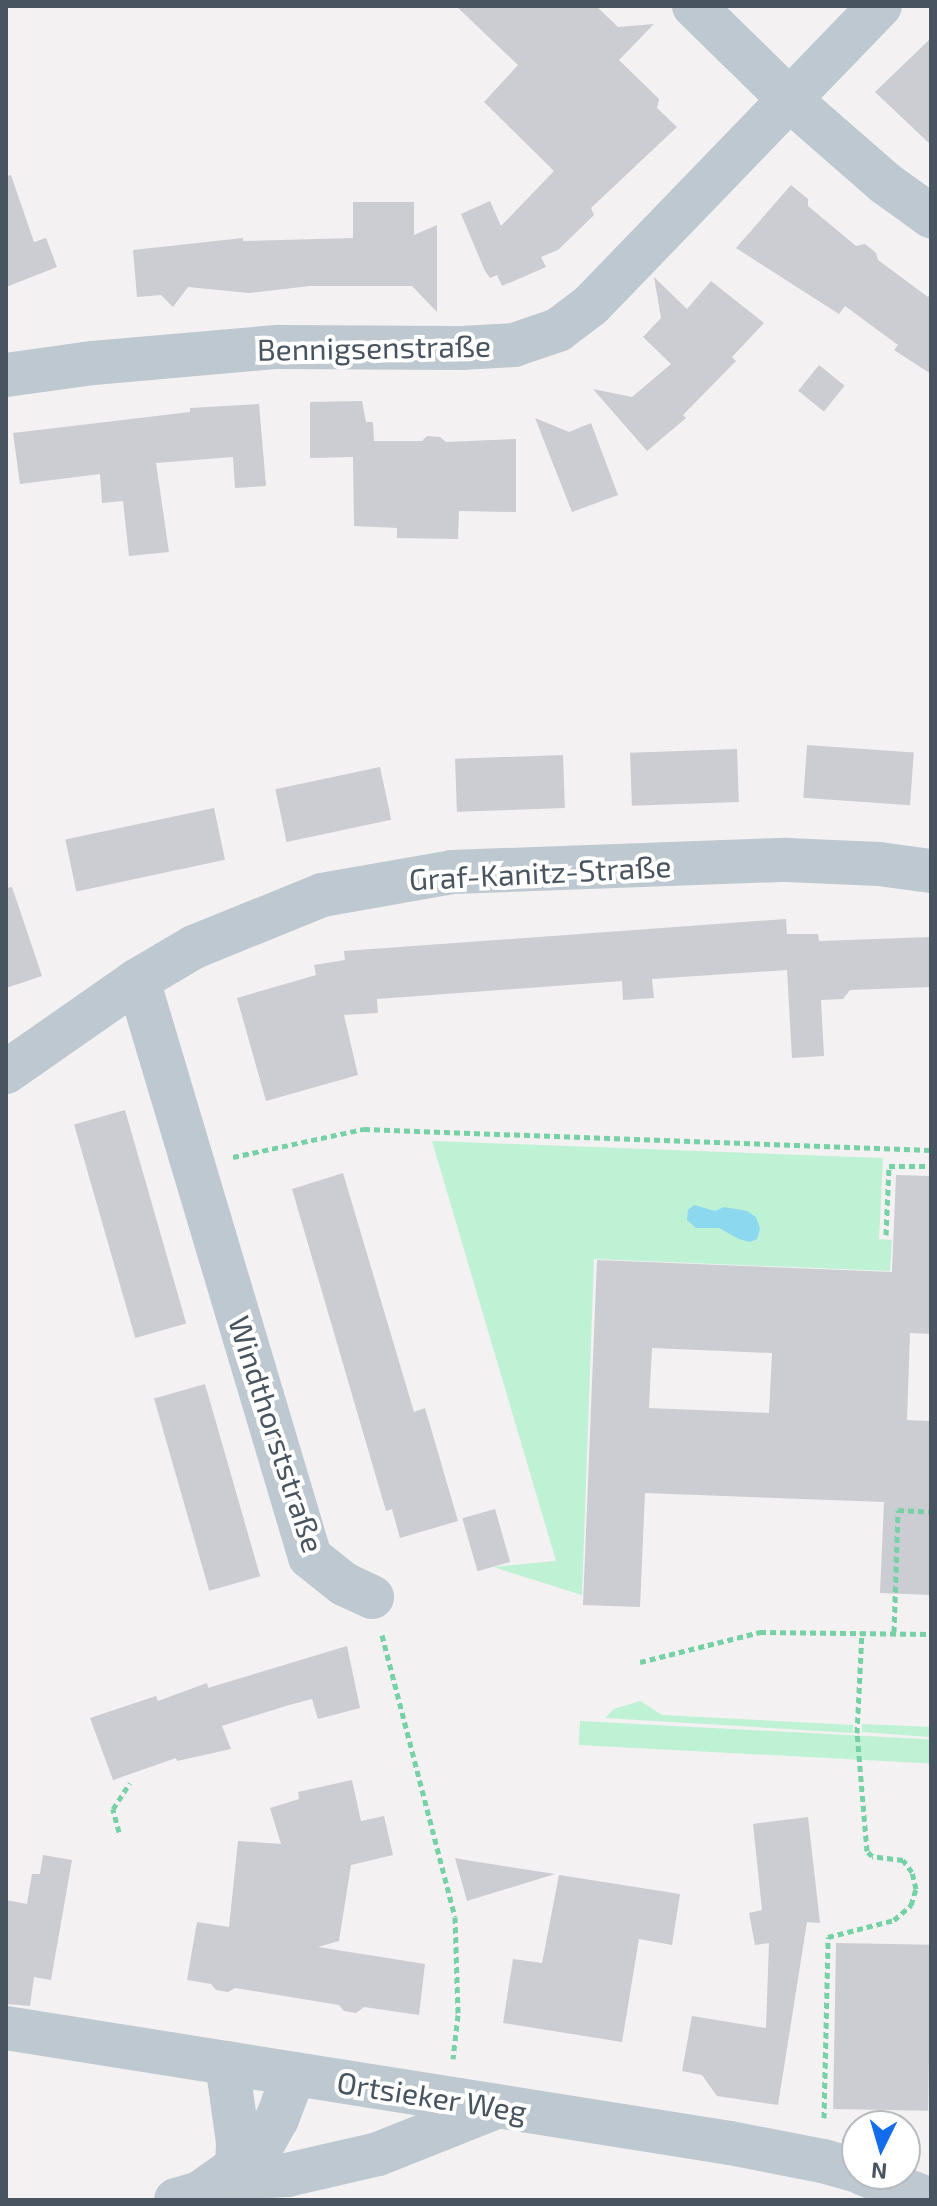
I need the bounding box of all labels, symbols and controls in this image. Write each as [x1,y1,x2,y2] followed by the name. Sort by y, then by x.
[257,327,491,367] street label: Bennigsenstraße
[408,847,672,897] street label: Graf-Kanitz-Straße
[222,1311,332,1557] street label: Windthorststraße
[334,2063,530,2129] street label: Ortsieker Weg
[841,2110,921,2190] north arrow
[870,2158,888,2186] text: N

